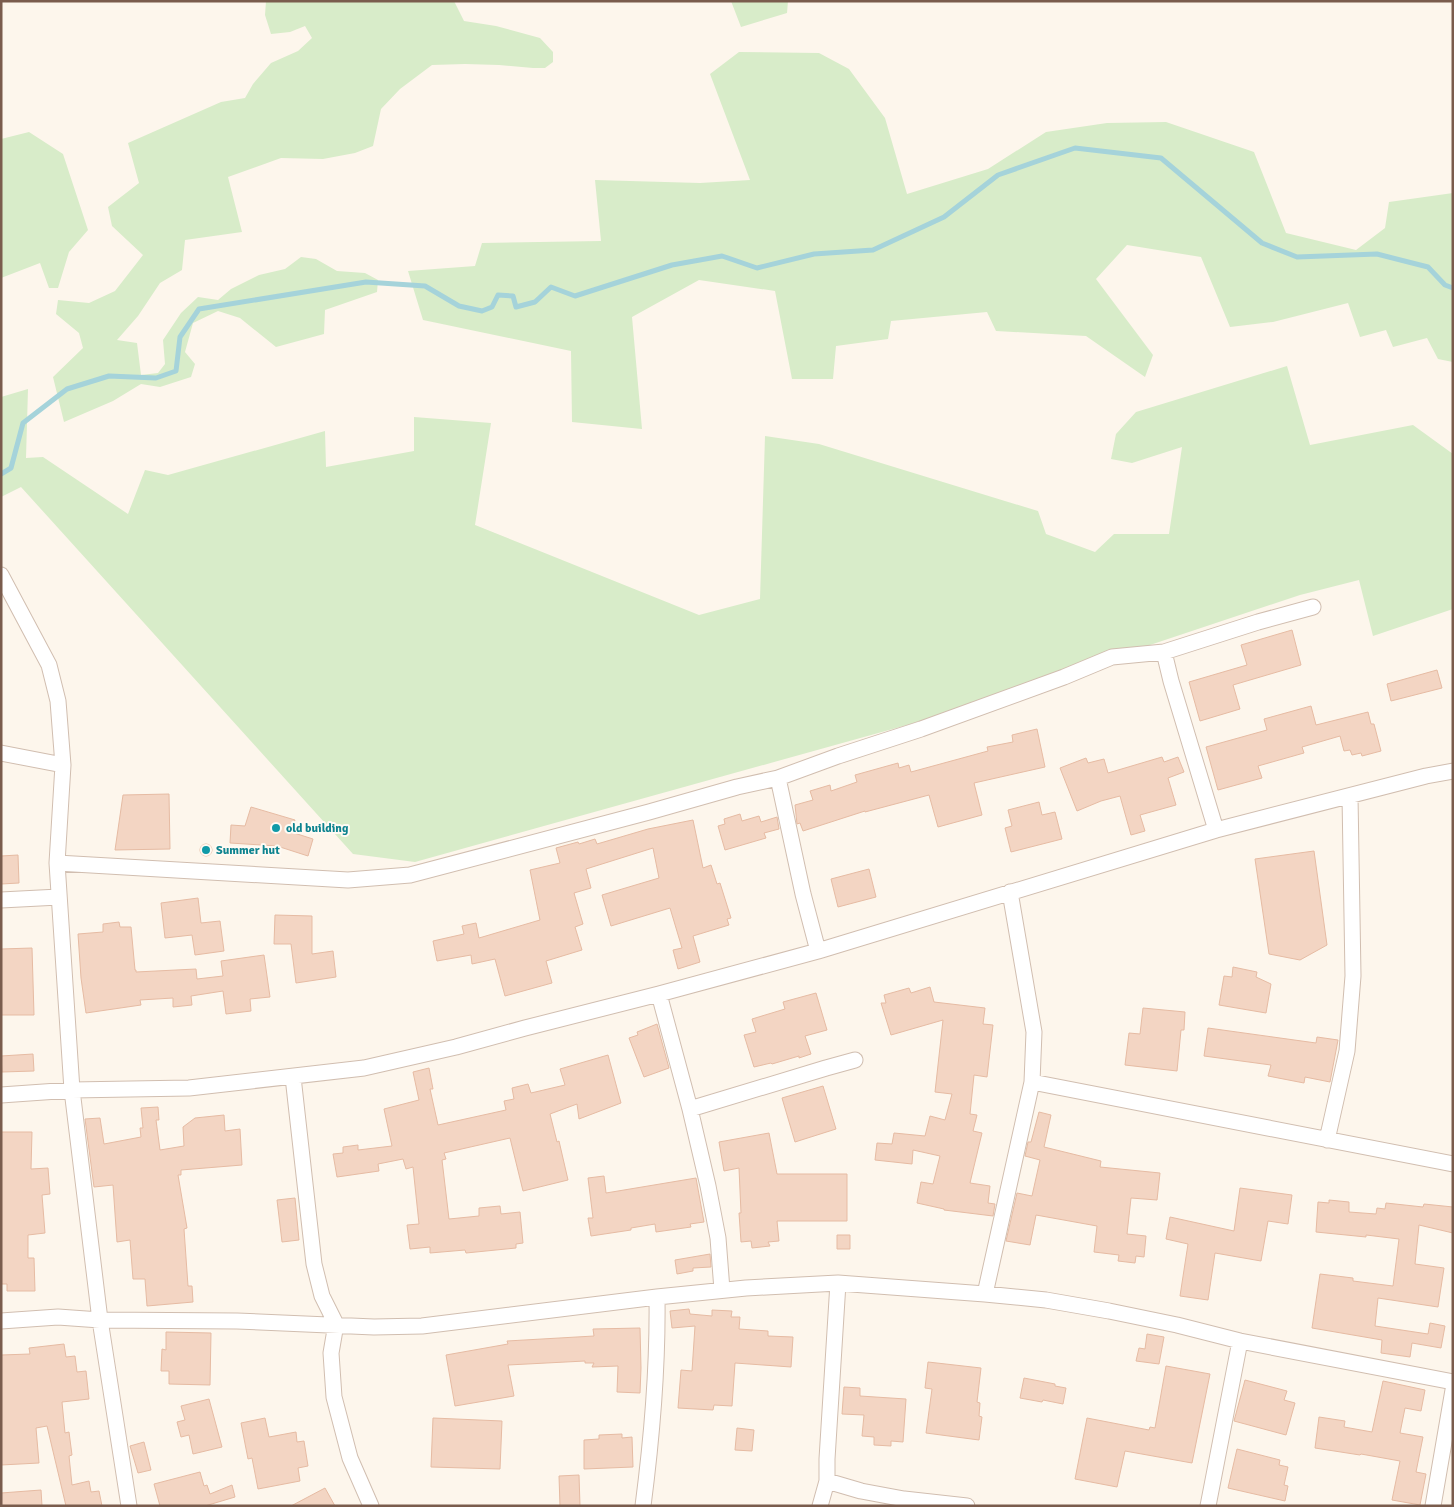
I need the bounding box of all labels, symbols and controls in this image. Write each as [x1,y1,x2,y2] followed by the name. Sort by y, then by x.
[286,821,349,836] place label: old building
[270,822,282,834] marker: old building
[216,843,280,858] place label: Summer hut
[200,844,212,856] marker: Summer hut

